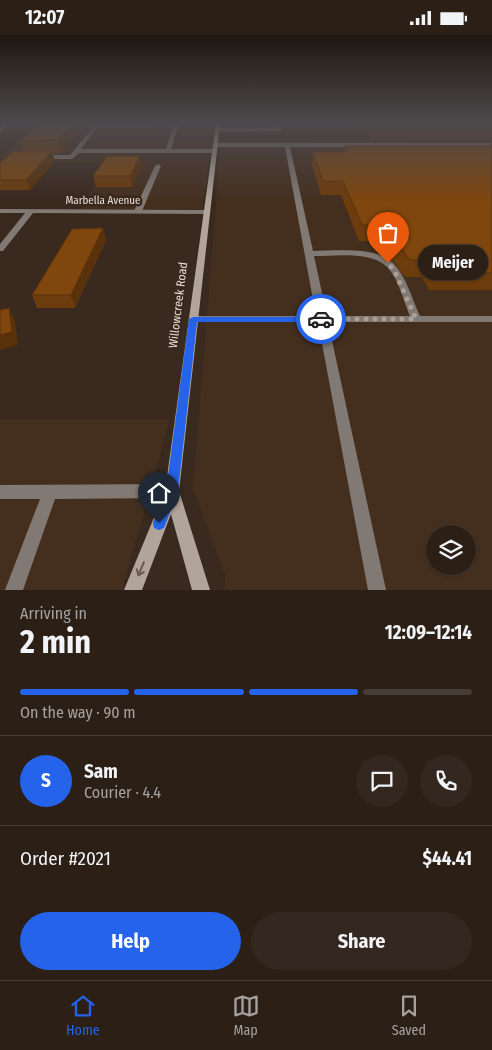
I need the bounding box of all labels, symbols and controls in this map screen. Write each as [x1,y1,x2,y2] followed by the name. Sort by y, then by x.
[25,6,64,29] text: 12:07
[65,194,141,207] street label: Marbella Avenue
[367,212,409,263] pin
[374,219,402,247] icon: bag
[418,245,488,281] callout: Meijer
[432,253,474,272] text: Meijer
[166,261,190,349] street label: Willowcreek Road
[296,294,346,344] courier
[307,305,335,333] icon: car
[138,472,180,523] pin
[145,479,173,507] icon: home
[426,525,476,575] map controls
[426,525,476,575] button: layers
[136,561,145,576] one-way arrow
[20,604,87,623] text: Arriving in
[385,621,472,644] text: 12:09–12:14
[20,623,91,661] text: 2 min
[20,703,136,722] text: On the way · 90 m
[356,755,408,807] button: chat
[420,755,472,807] button: phone
[84,760,118,783] text: Sam
[41,769,51,792] text: S
[84,783,161,802] text: Courier · 4.4
[20,847,111,870] text: Order #2021
[423,847,472,870] text: $44.41
[20,912,241,970] button: Help
[251,912,472,970] button: Share
[66,992,100,1039] tab: Home
[232,992,260,1039] tab: Map
[392,992,426,1039] tab: Saved

